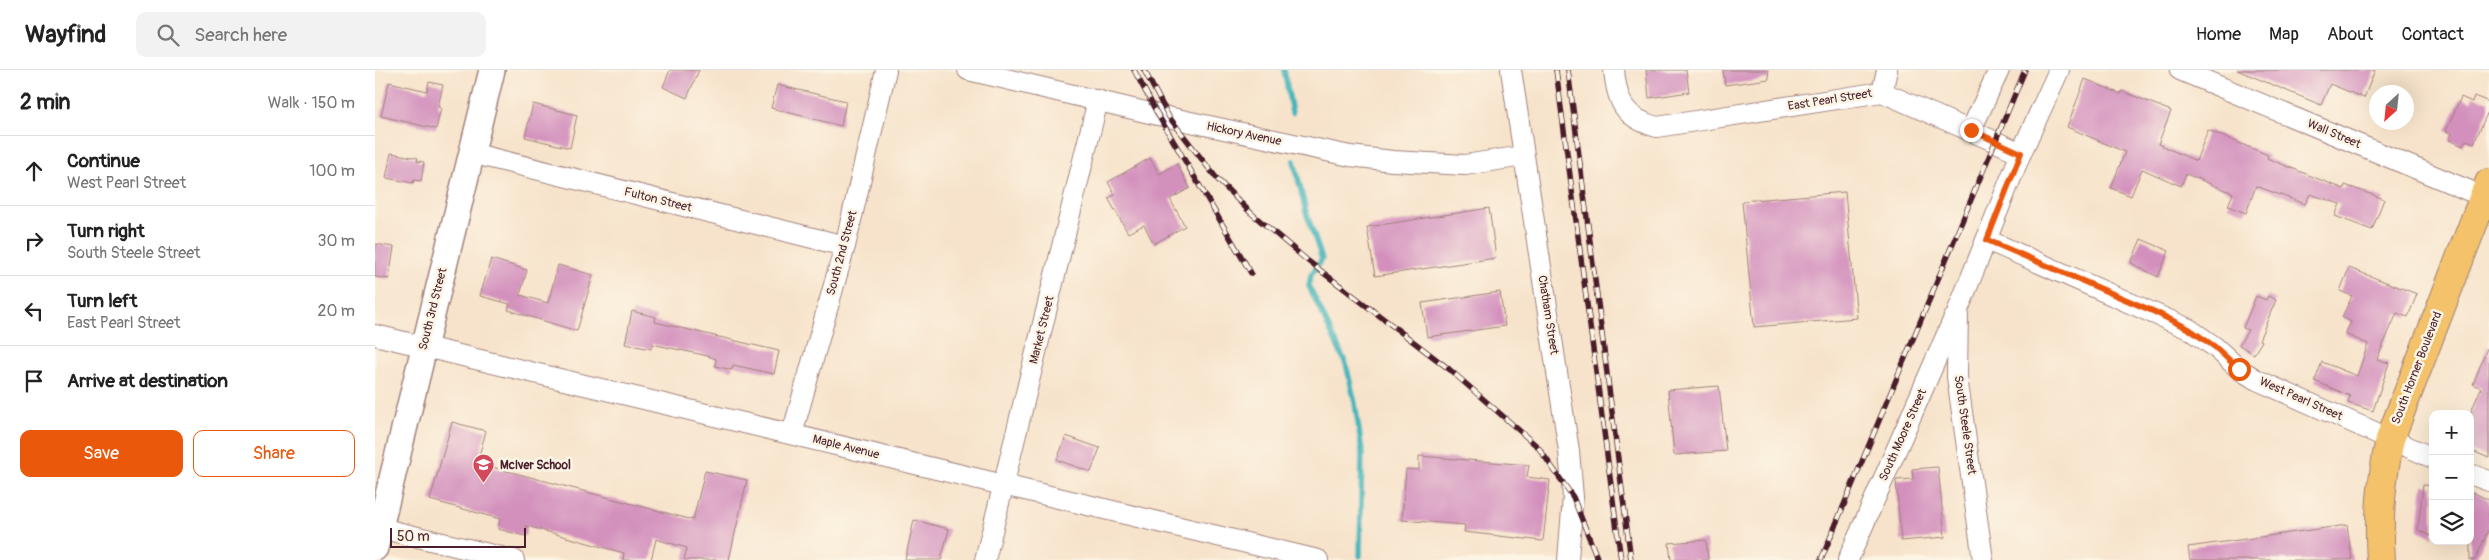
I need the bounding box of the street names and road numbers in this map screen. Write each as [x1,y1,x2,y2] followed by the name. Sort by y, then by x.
[1787,86,1873,114] street label: East Pearl Street
[2305,116,2363,152] street label: Wall Street
[1205,119,1283,149] street label: Hickory Avenue
[623,184,694,216] street label: Fulton Street
[823,209,861,297] street label: South 2nd Street
[416,266,451,352] street label: South 3rd Street
[1534,274,1562,356] street label: Chatham Street
[1026,294,1058,365] street label: Market Street
[2389,309,2445,426] street label: South Horner Boulevard
[1951,374,1979,476] street label: South Steele Street
[2257,374,2345,424] street label: West Pearl Street
[1876,386,1930,483] street label: South Moore Street
[811,431,881,463] street label: Maple Avenue

